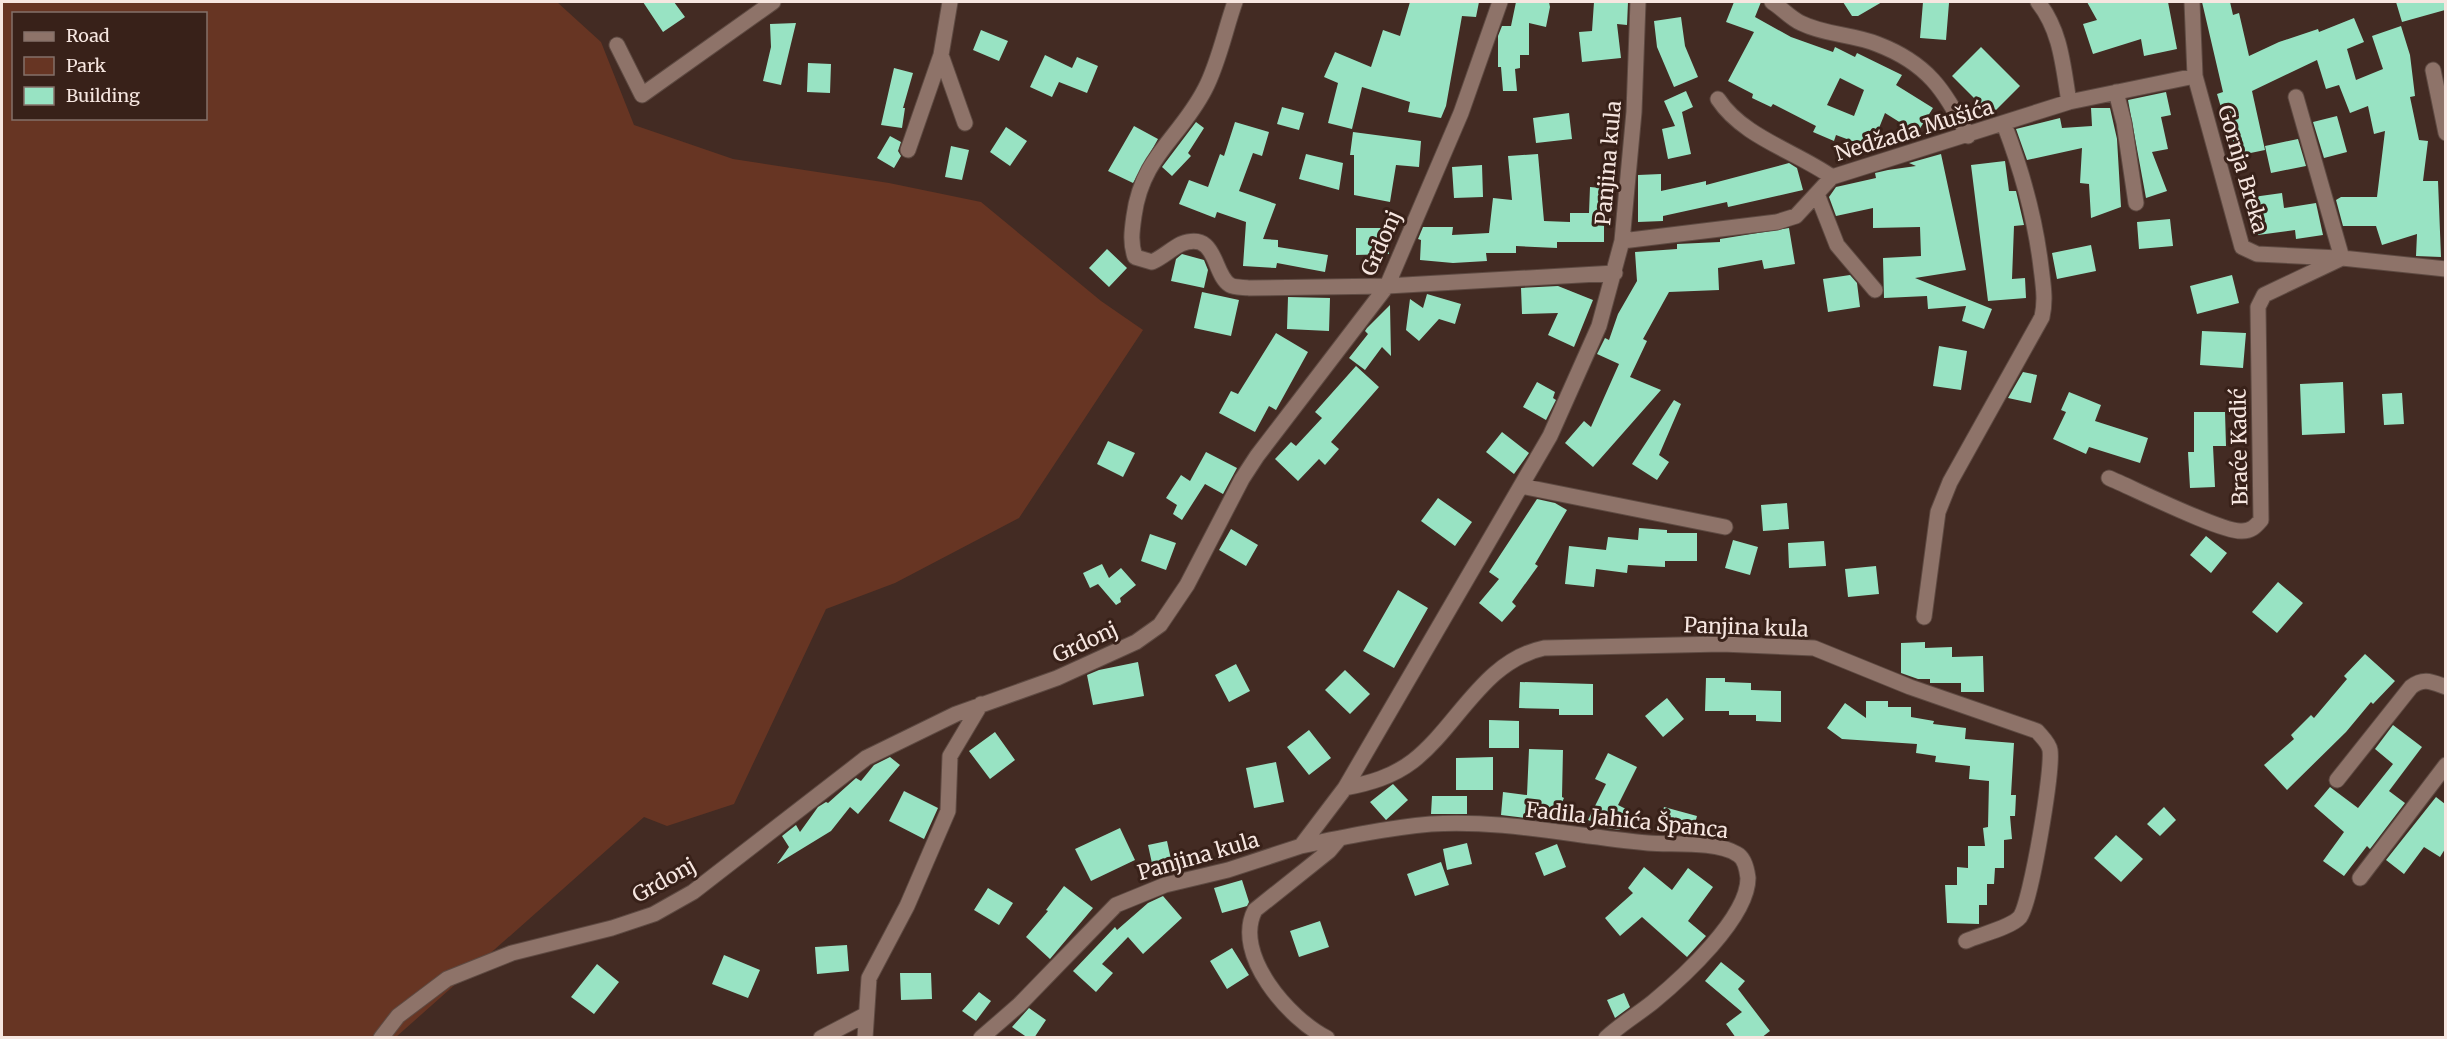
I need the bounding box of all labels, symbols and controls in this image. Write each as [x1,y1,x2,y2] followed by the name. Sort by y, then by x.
[12,12,207,120] legend
[66,24,110,47] text: Road
[66,54,107,77] text: Park
[66,84,140,107] text: Building
[1831,93,1997,167] street label: Nedžada Mušića
[1589,100,1627,226] street label: Panjina kula
[2212,102,2274,236] street label: Gornja Breka
[1355,206,1407,280] street label: Grdonj
[2224,388,2254,506] street label: Braće Kadić
[1683,611,1809,643] street label: Panjina kula
[1048,615,1122,669] street label: Grdonj
[1524,796,1730,844] street label: Fadila Jahića Španca
[1134,826,1262,886] street label: Panjina kula
[627,852,701,908] street label: Grdonj

